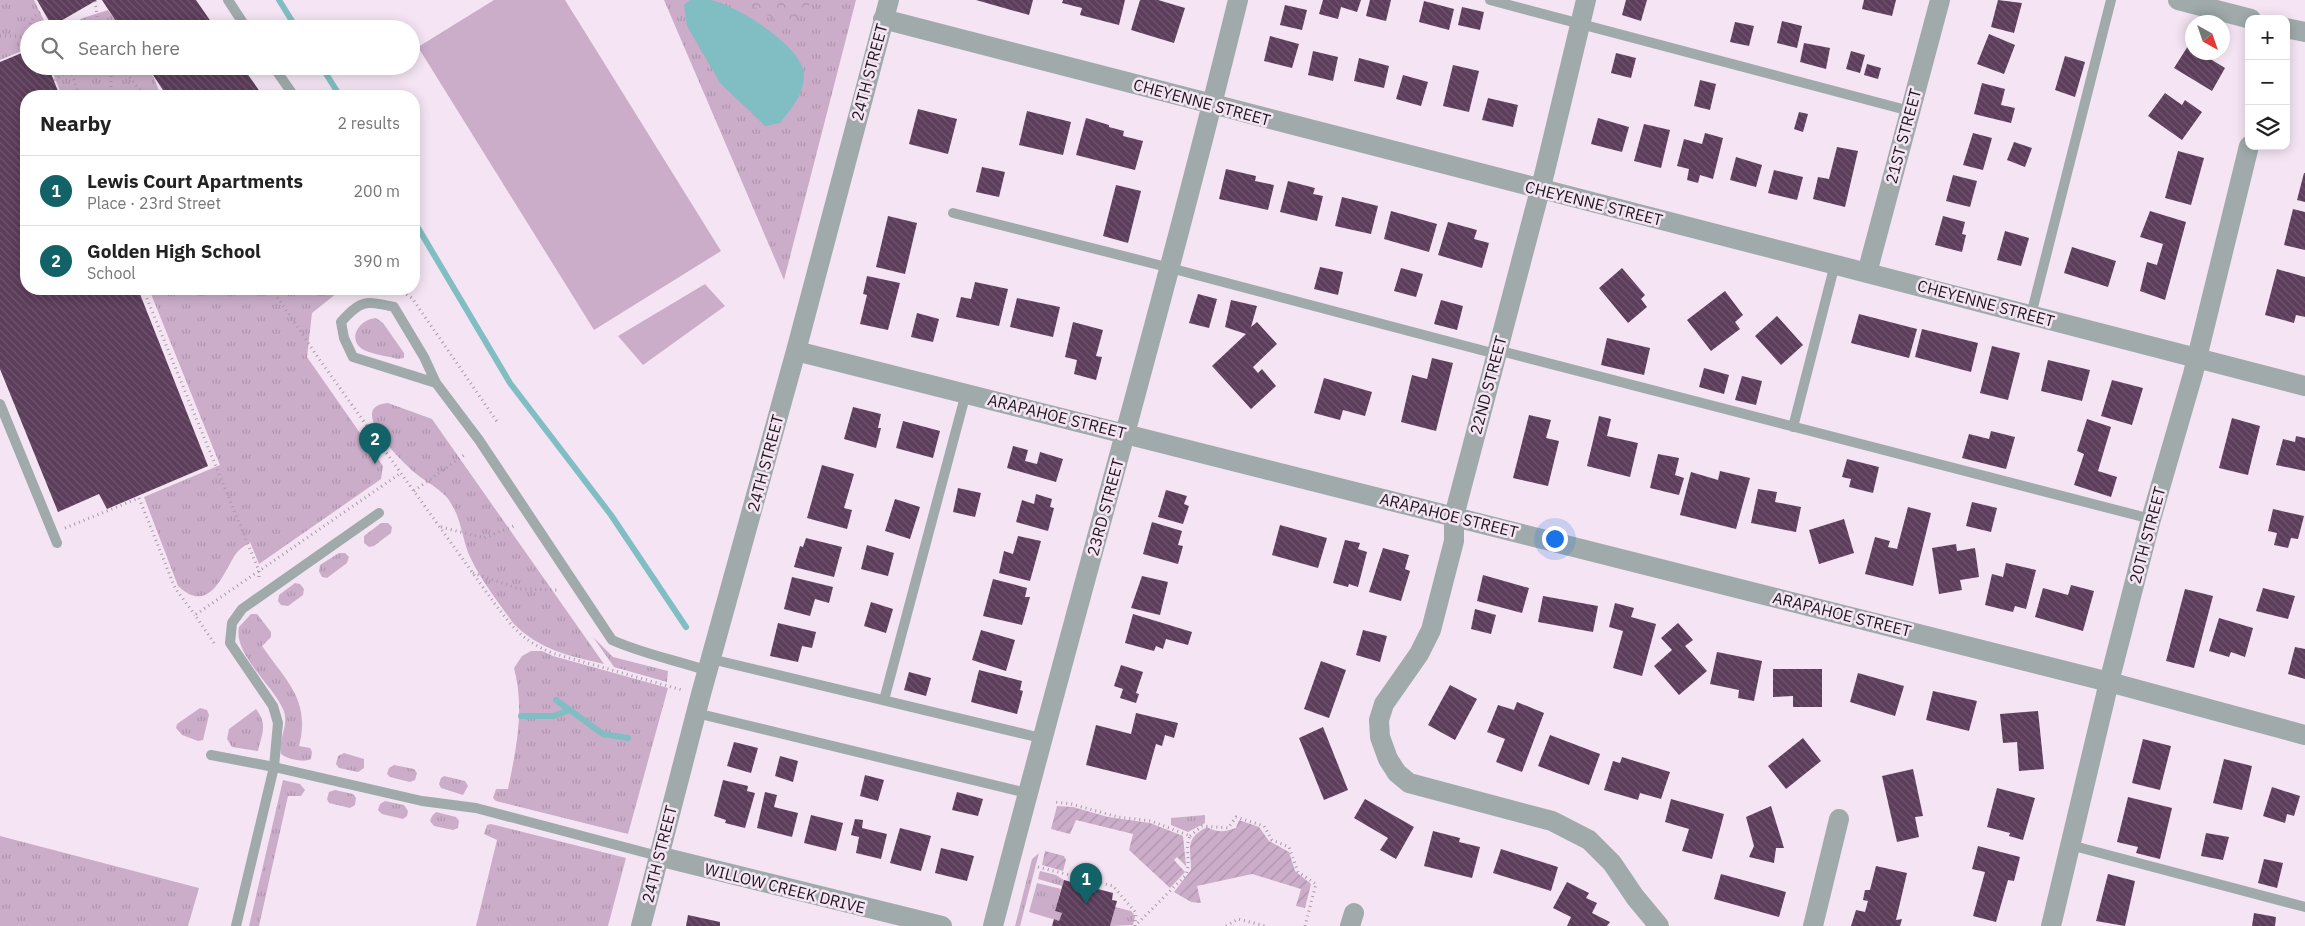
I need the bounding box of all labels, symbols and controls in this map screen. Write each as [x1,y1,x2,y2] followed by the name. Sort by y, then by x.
[2185,15,2230,60] north arrow
[2245,15,2290,150] map controls
[2245,15,2290,60] button: +
[20,20,420,75] search box
[846,21,892,123] street label: 24TH STREET
[38,34,66,62] icon: search
[78,36,180,60] text: Search here
[2245,60,2290,105] button: −
[1131,74,1273,130] street label: CHEYENNE STREET
[1881,86,1925,186] street label: 21ST STREET
[2245,105,2290,150] button: layers
[40,109,111,137] text: Nearby
[337,113,400,133] text: 2 results
[87,169,303,193] text: Lewis Court Apartments
[1523,176,1665,230] street label: CHEYENNE STREET
[51,181,61,201] text: 1
[353,181,400,201] text: 200 m
[87,193,221,213] text: Place · 23rd Street
[87,239,261,263] text: Golden High School
[51,251,61,271] text: 2
[353,251,400,271] text: 390 m
[87,263,136,283] text: School
[1915,275,2057,331] street label: CHEYENNE STREET
[1465,333,1511,437] street label: 22ND STREET
[986,389,1128,443] street label: ARAPAHOE STREET
[742,412,788,514] street label: 24TH STREET
[359,423,391,464] pin: 2
[1082,456,1128,558] street label: 23RD STREET
[2124,484,2170,586] street label: 20TH STREET
[1378,488,1520,542] street label: ARAPAHOE STREET
[1542,526,1568,552] your location
[1771,587,1913,641] street label: ARAPAHOE STREET
[637,803,681,905] street label: 24TH STREET
[703,858,867,918] street label: WILLOW CREEK DRIVE
[1070,863,1102,904] pin: 1

